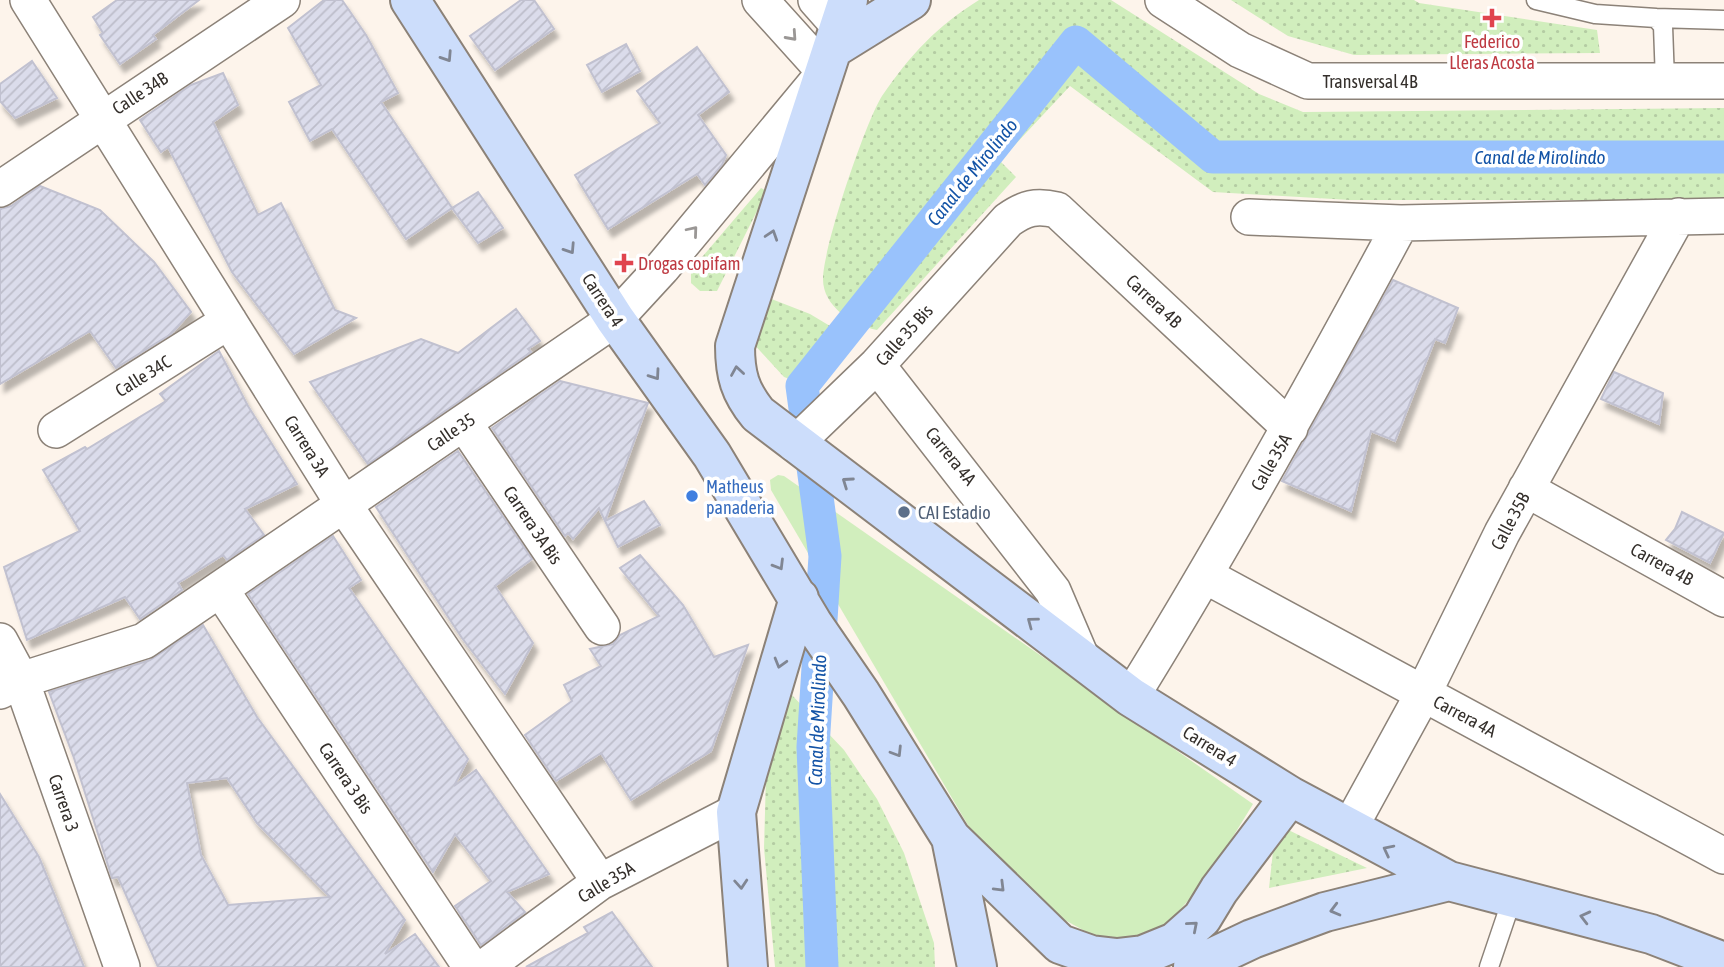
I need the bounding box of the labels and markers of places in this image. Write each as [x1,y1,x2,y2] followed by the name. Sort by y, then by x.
[1482,8,1502,28] marker: Federico Lleras Acosta
[1449,31,1535,73] place label: Federico Lleras Acosta
[638,253,741,274] place label: Drogas copifam
[616,255,632,271] marker: Drogas copifam
[706,476,775,518] place label: Matheus panaderia
[684,488,700,504] marker: Matheus panaderia
[918,502,991,523] place label: CAI Estadio
[896,504,912,520] marker: CAI Estadio

